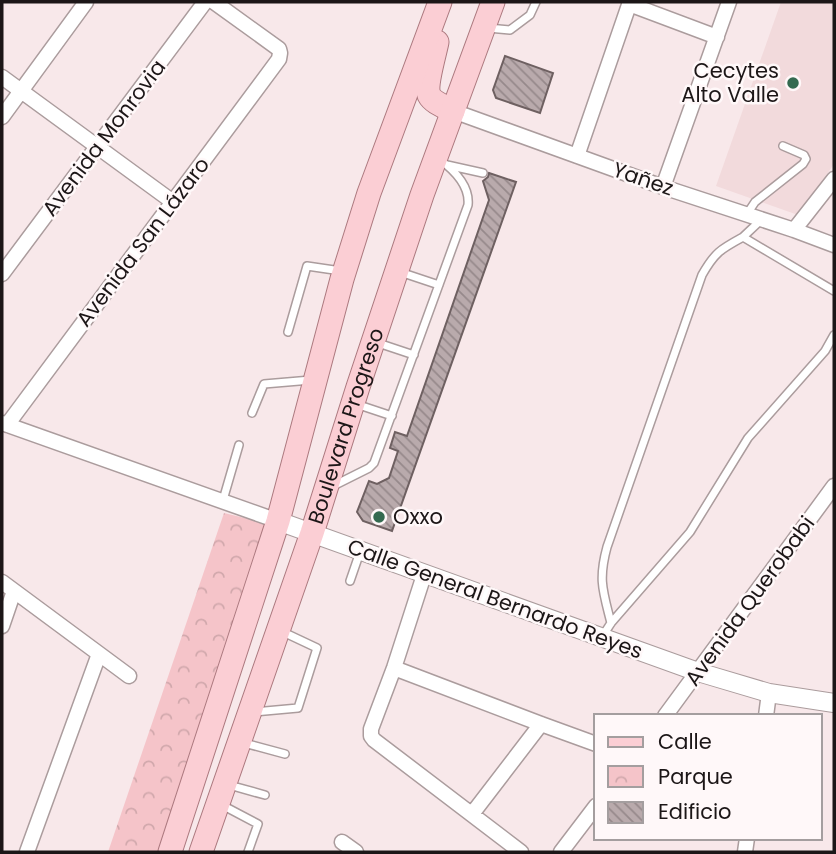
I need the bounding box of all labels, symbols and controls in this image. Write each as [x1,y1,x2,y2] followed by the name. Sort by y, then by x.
[35,54,172,222] street label: Avenida Monrovia
[681,56,779,109] place label: Cecytes Alto Valle
[785,75,801,91] marker: Cecytes Alto Valle
[69,151,216,332] street label: Avenida San Lázaro
[609,155,677,202] street label: Yañez
[301,324,391,528] street label: Boulevard Progreso
[393,502,443,531] place label: Oxxo
[371,509,387,525] marker: Oxxo
[678,510,821,692] street label: Avenida Querobabi
[344,532,647,666] street label: Calle General Bernardo Reyes
[594,714,822,840] legend
[658,727,712,756] text: Calle
[658,762,733,791] text: Parque
[658,797,732,826] text: Edificio

